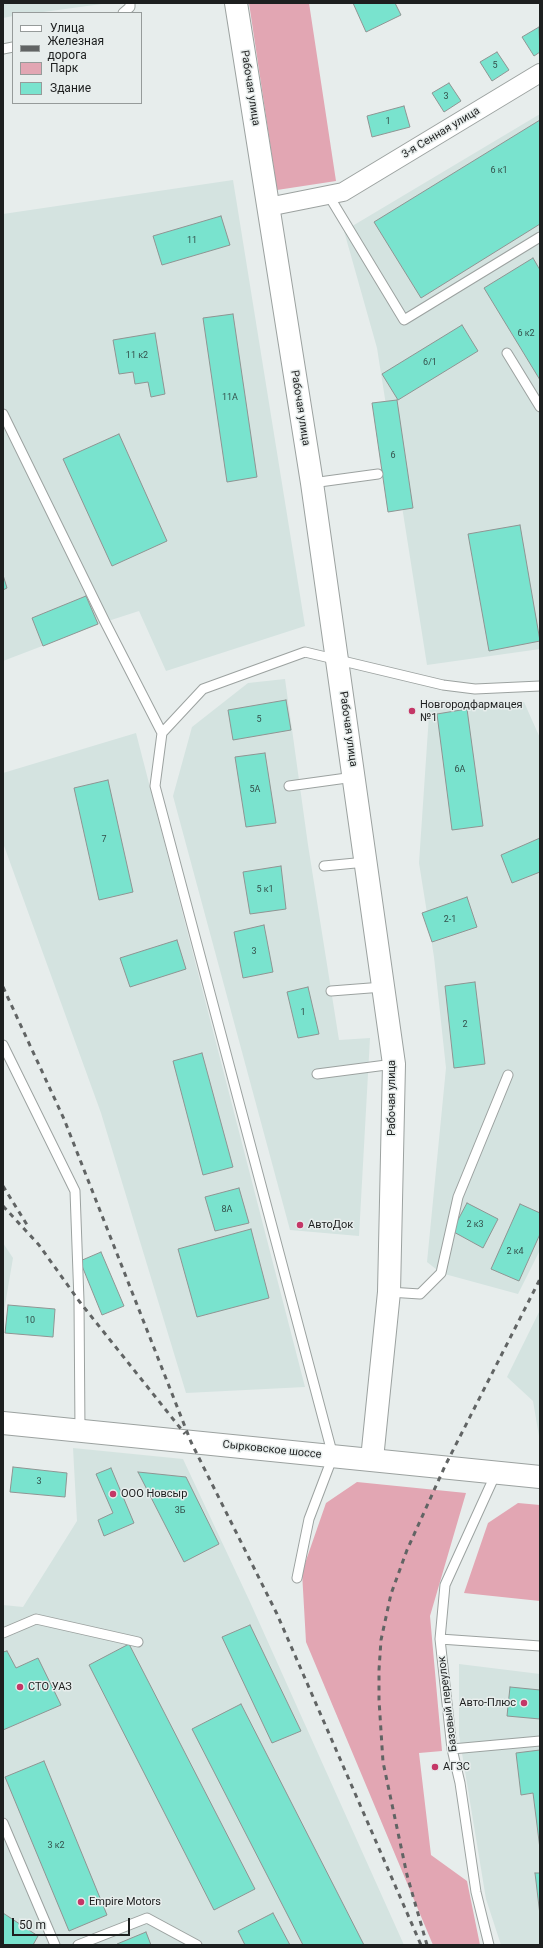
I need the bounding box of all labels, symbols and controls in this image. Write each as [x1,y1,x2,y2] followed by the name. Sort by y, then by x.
[12,12,142,104] legend
[50,21,85,35] text: Улица
[48,34,104,62] text: Железная дорога
[238,49,262,127] street label: Рабочая улица
[50,61,78,75] text: Парк
[492,61,498,71] house number: 5
[50,81,91,95] text: Здание
[443,92,449,102] house number: 3
[400,105,482,161] street label: 3-я Сенная улица
[385,117,391,127] house number: 1
[490,166,508,176] house number: 6 к1
[187,236,197,246] house number: 11
[517,329,535,339] house number: 6 к2
[126,351,148,361] house number: 11 к2
[423,358,437,368] house number: 6/1
[288,369,312,447] street label: Рабочая улица
[222,393,238,403] house number: 11А
[390,451,396,461] house number: 6
[336,690,360,768] street label: Рабочая улица
[420,698,523,724] place label: Новгородфармацея №1
[407,706,417,716] marker: Новгородфармацея №1
[256,715,262,725] house number: 5
[455,765,465,775] house number: 6А
[250,785,260,795] house number: 5А
[101,835,107,845] house number: 7
[256,885,274,895] house number: 5 к1
[444,915,456,925] house number: 2-1
[251,947,257,957] house number: 3
[300,1008,306,1018] house number: 1
[462,1020,468,1030] house number: 2
[385,1060,399,1136] street label: Рабочая улица
[222,1205,232,1215] house number: 8А
[308,1218,353,1232] place label: АвтоДок
[295,1220,305,1230] marker: АвтоДок
[466,1220,484,1230] house number: 2 к3
[506,1247,524,1257] house number: 2 к4
[25,1316,35,1326] house number: 10
[222,1438,322,1462] street label: Сырковское шоссе
[36,1477,42,1487] house number: 3
[121,1487,187,1501] place label: ООО Новсыр
[108,1489,118,1499] marker: ООО Новсыр
[175,1506,185,1516] house number: 3Б
[436,1655,460,1753] street label: Базовый переулок
[28,1680,72,1694] place label: СТО УАЗ
[15,1682,25,1692] marker: СТО УАЗ
[459,1696,516,1710] place label: Авто-Плюс
[519,1698,529,1708] marker: Авто-Плюс
[443,1760,470,1774] place label: АГЗС
[430,1762,440,1772] marker: АГЗС
[47,1841,65,1851] house number: 3 к2
[89,1895,161,1909] place label: Empire Motors
[76,1897,86,1907] marker: Empire Motors
[14,1910,132,1936] scale bar
[19,1918,46,1932] text: 50 m

